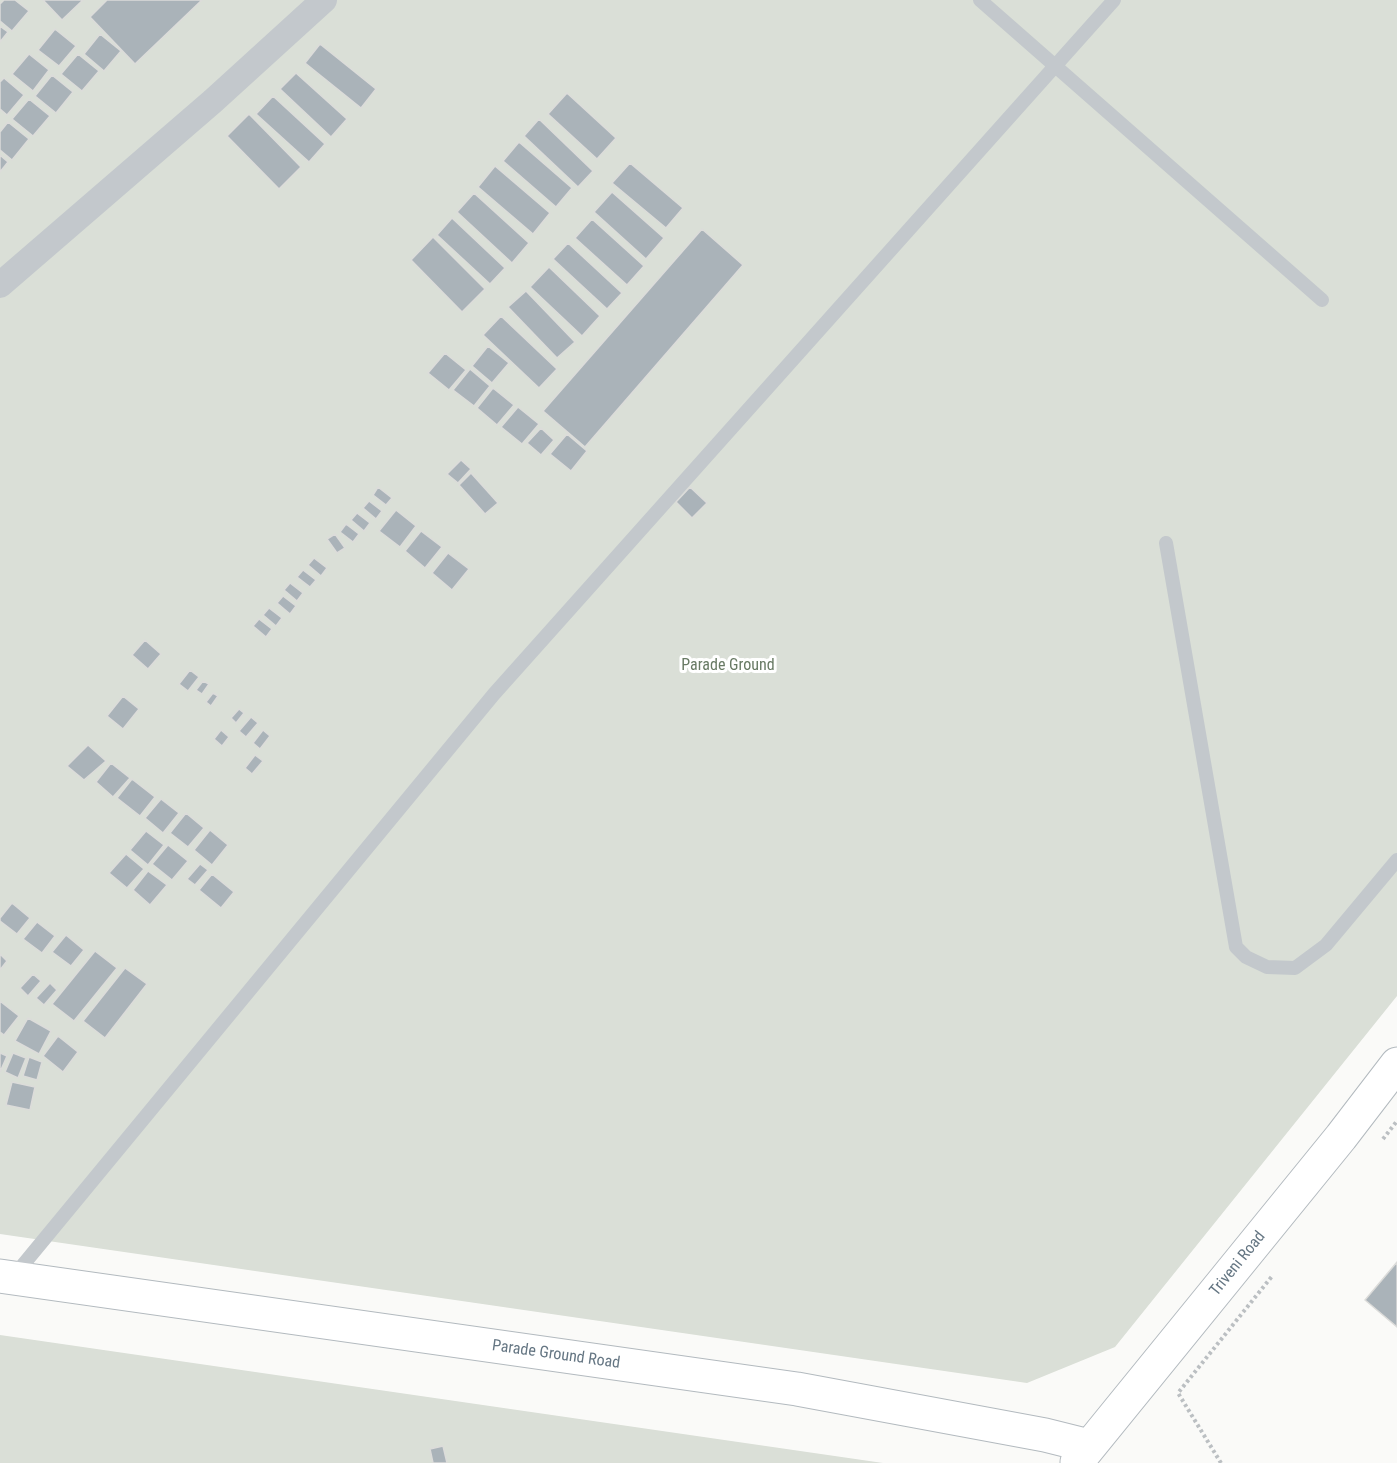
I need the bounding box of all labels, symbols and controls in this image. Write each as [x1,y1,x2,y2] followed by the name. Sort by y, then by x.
[681,656,775,676] park label: Parade Ground
[1206,1228,1270,1300] street label: Triveni Road
[491,1337,621,1373] street label: Parade Ground Road

